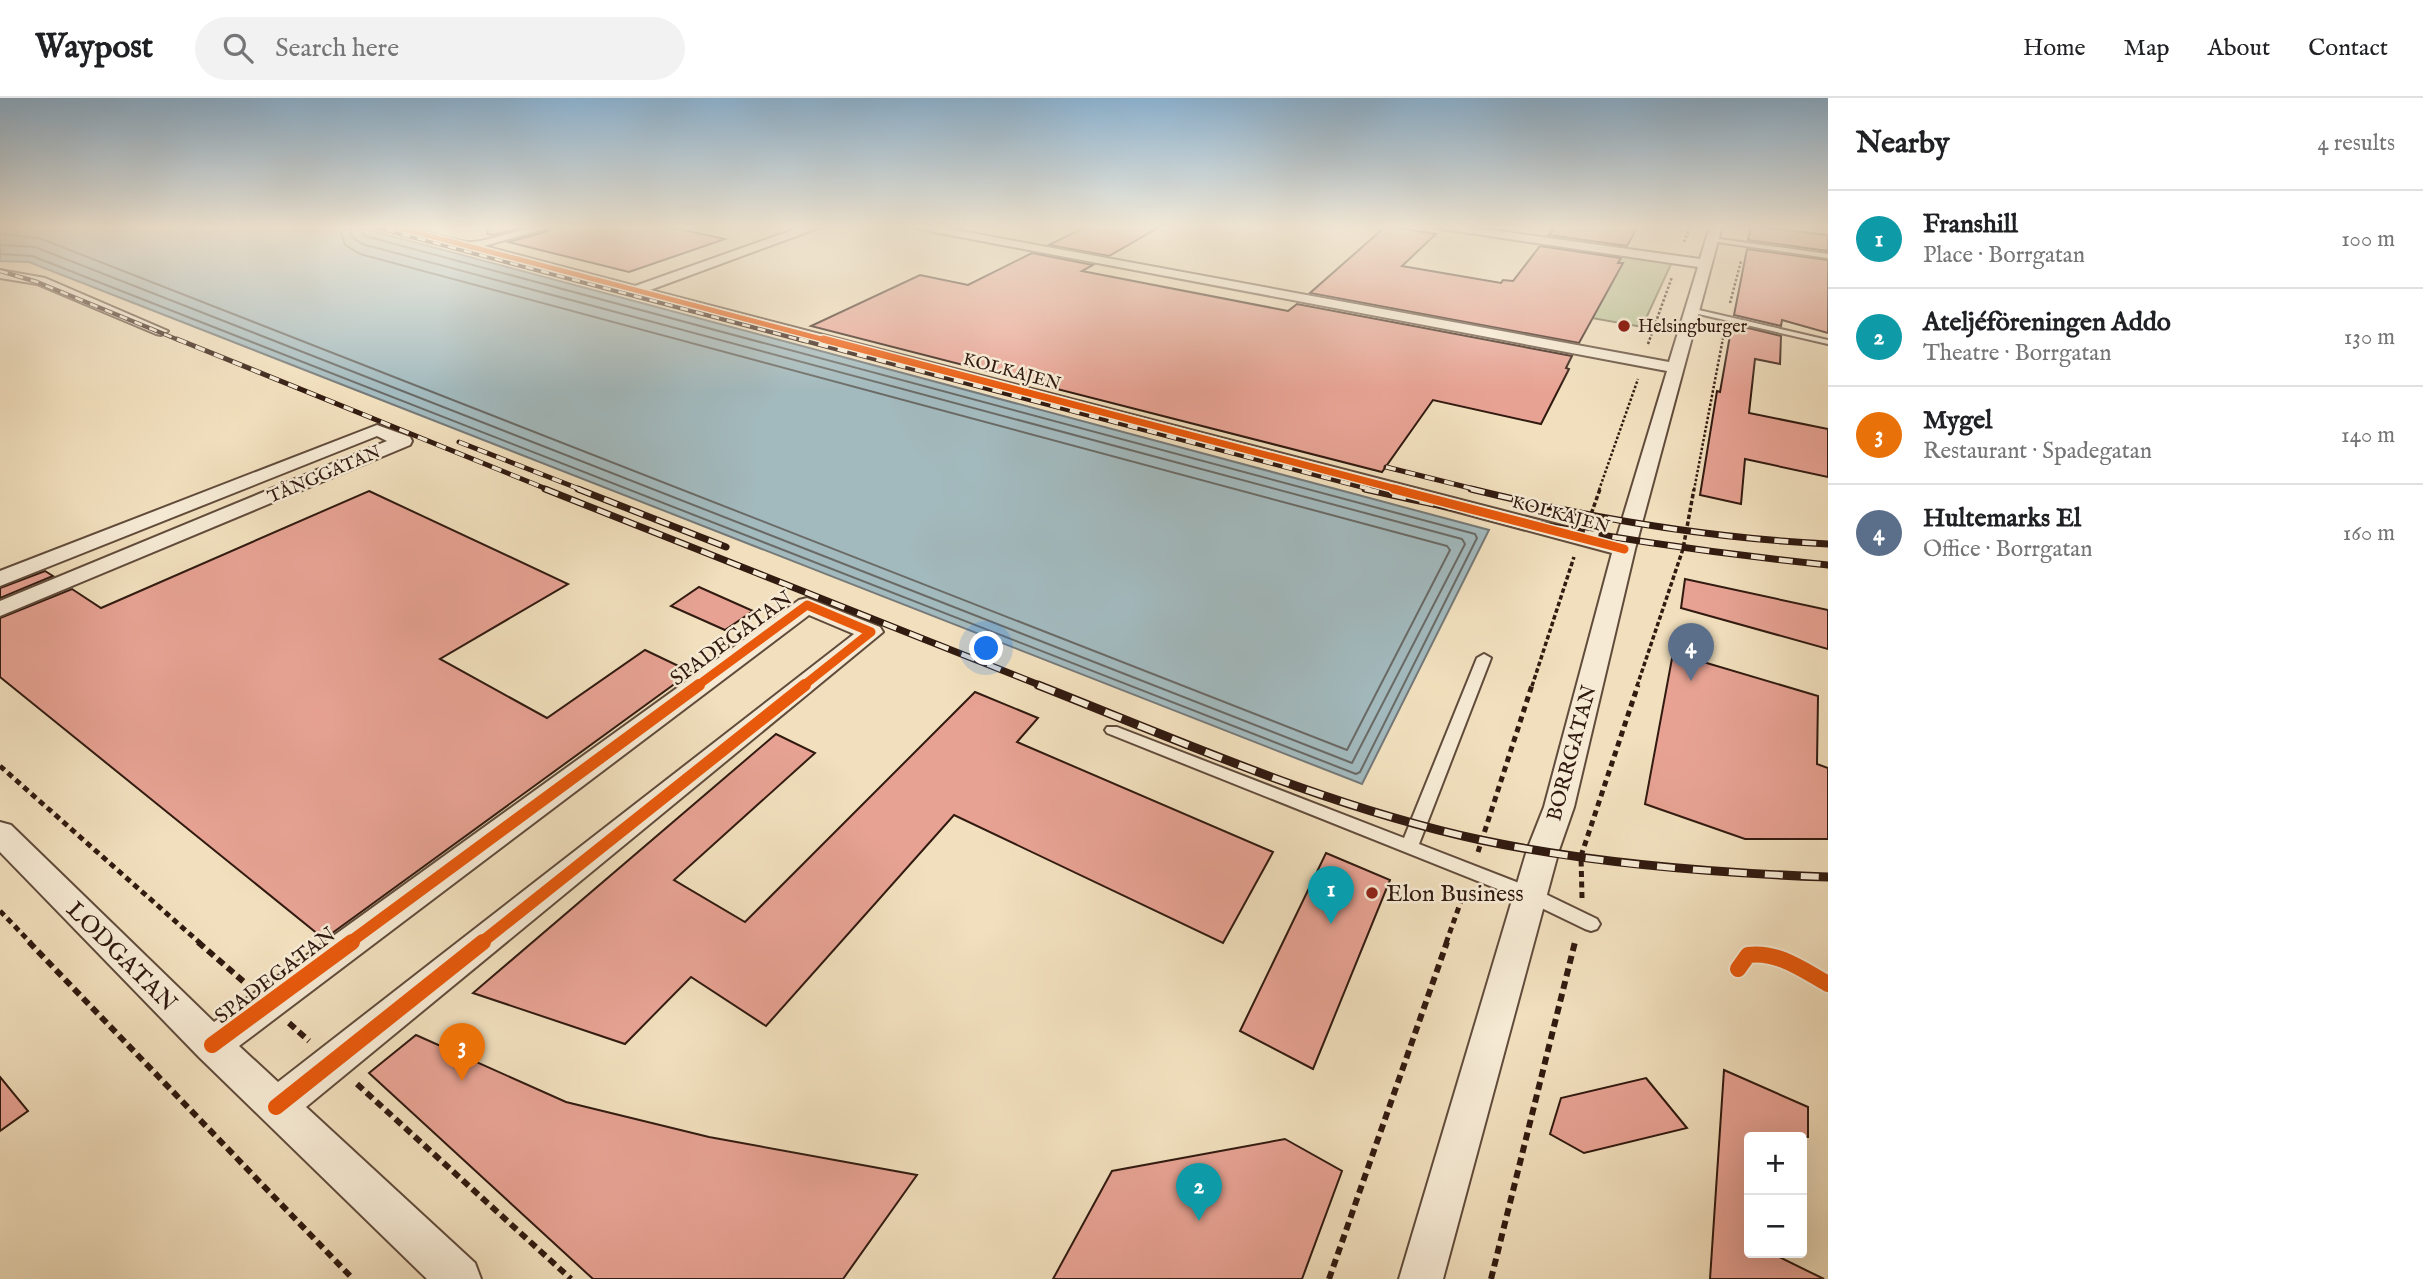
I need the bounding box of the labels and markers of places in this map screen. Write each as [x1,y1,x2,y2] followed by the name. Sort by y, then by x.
[1638,316,1747,339] place label: Helsingburger
[1616,318,1632,334] marker: Helsingburger
[1668,623,1714,681] pin: 4
[1308,866,1354,924] pin: 1
[1386,879,1524,910] place label: Elon Business
[1364,885,1380,901] marker: Elon Business
[439,1023,485,1081] pin: 3
[1176,1163,1222,1221] pin: 2

